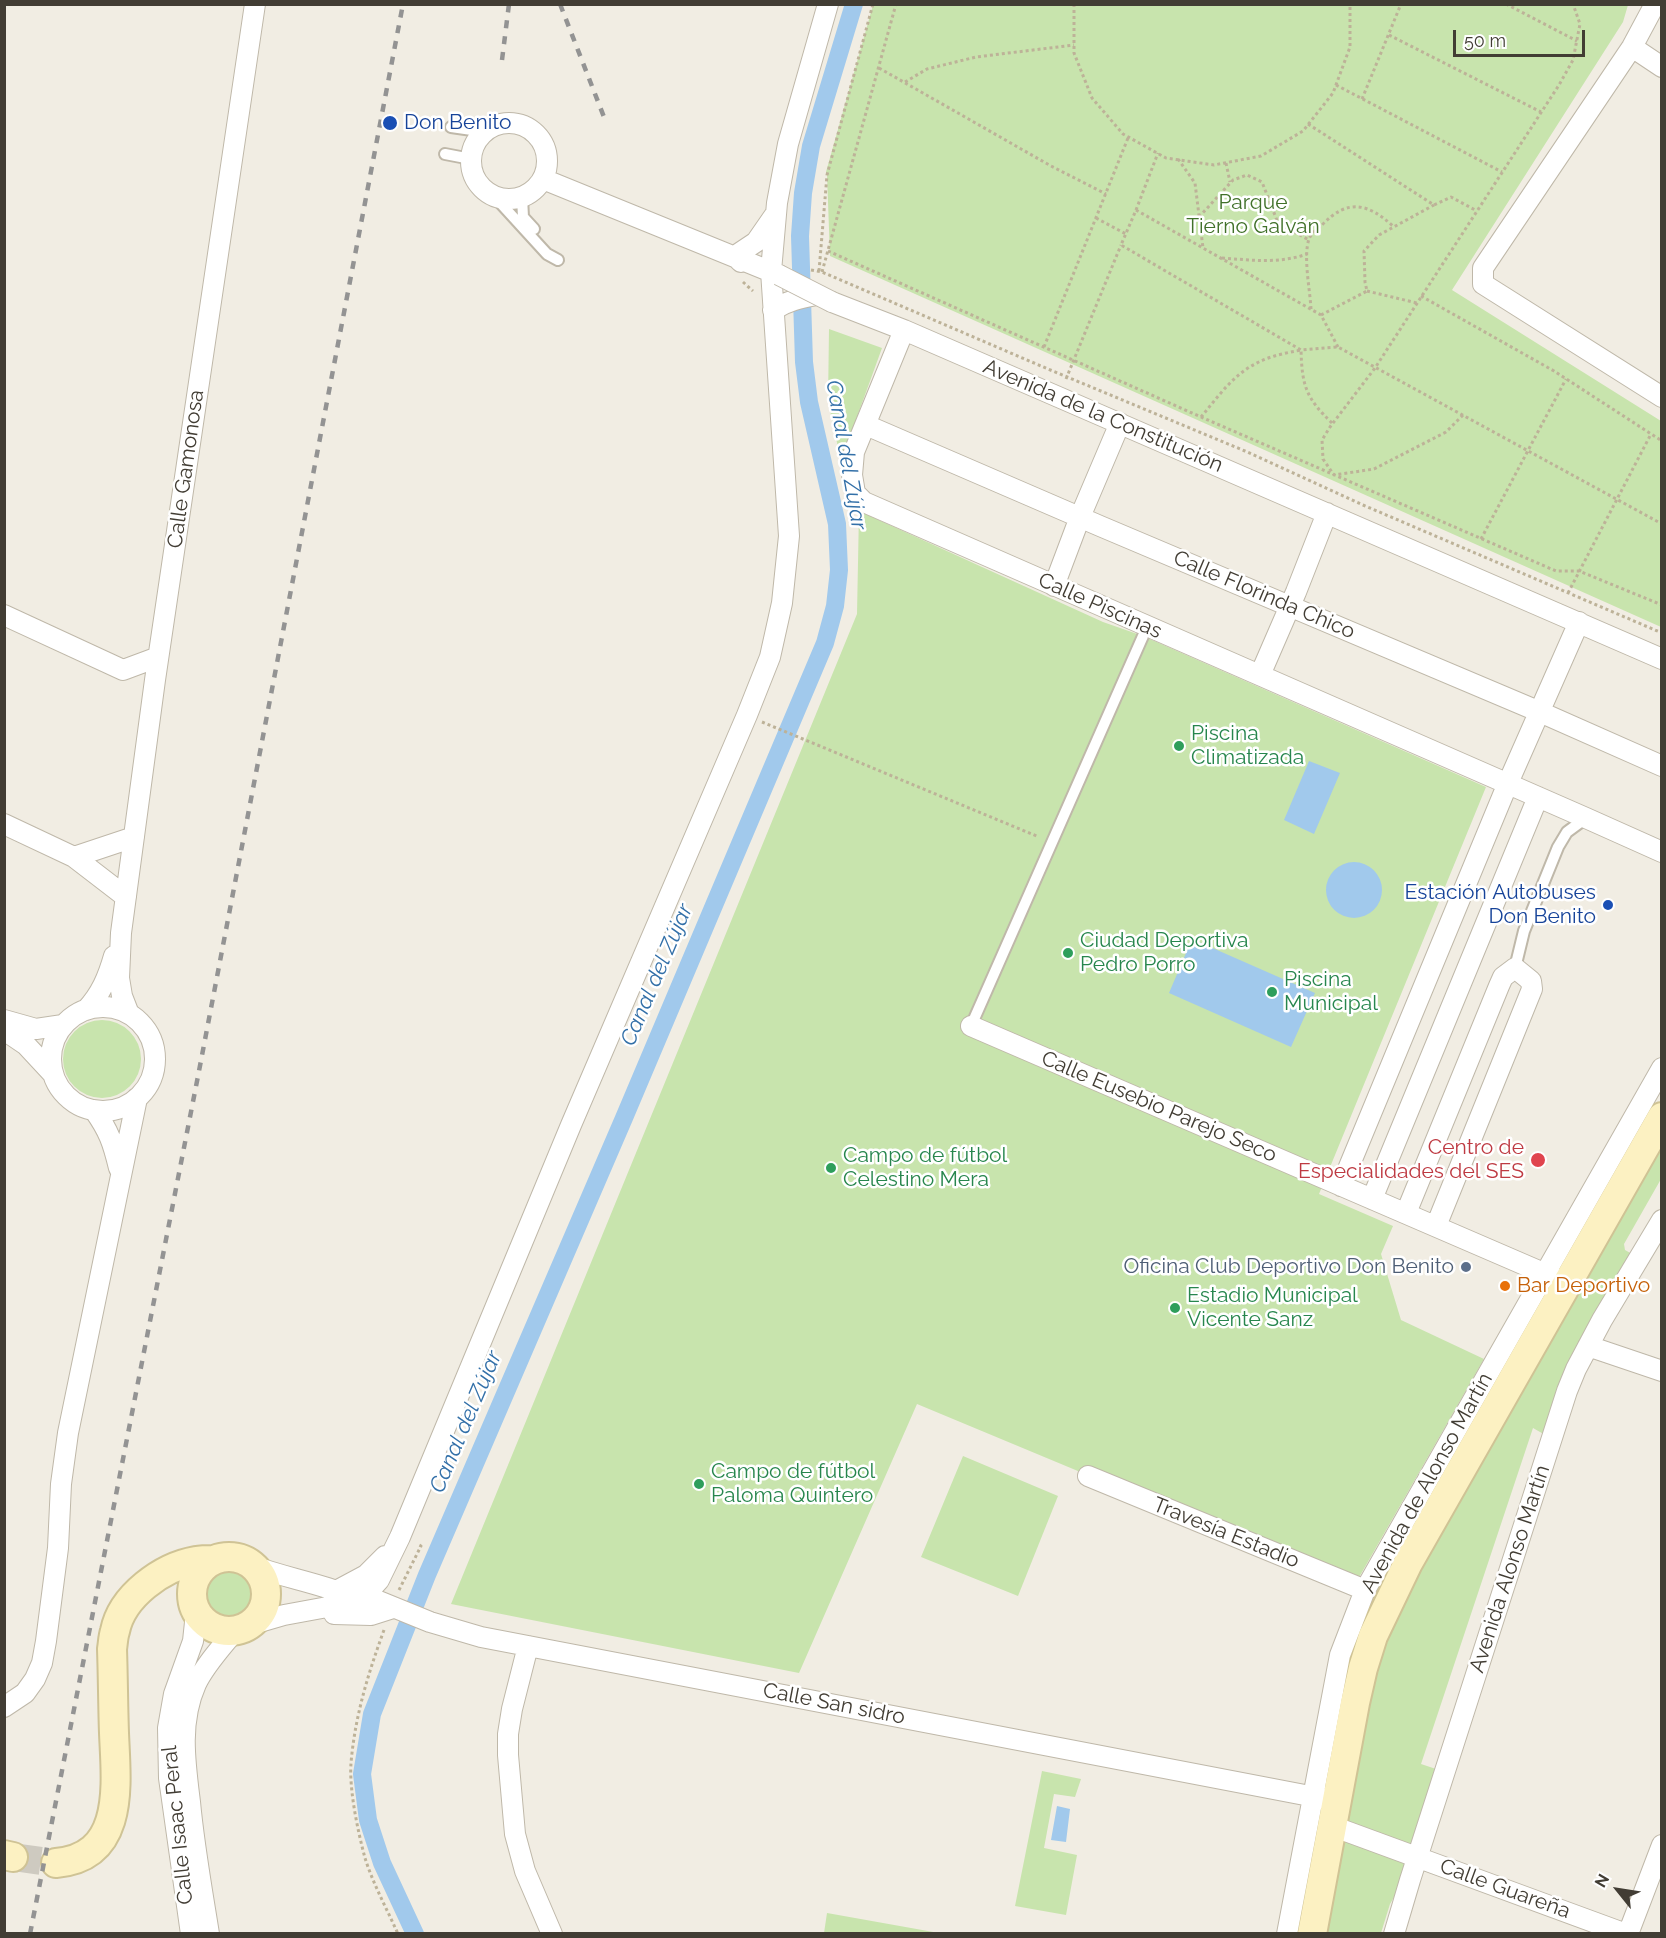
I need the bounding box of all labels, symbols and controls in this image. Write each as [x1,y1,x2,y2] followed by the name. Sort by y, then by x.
[1456,18,1588,56] scale bar
[1464,30,1506,51] text: 50 m
[404,110,512,136] place label: Don Benito
[381,114,399,132] marker: Don Benito
[1186,190,1320,240] park label: Parque Tierno Galván
[979,354,1227,478] street label: Avenida de la Constitución
[820,378,872,532] water label: Canal del Zújar
[162,388,210,550] street label: Calle Gamonosa
[1169,545,1359,645] street label: Calle Florinda Chico
[1034,568,1166,644] street label: Calle Piscinas
[1191,721,1304,771] place label: Piscina Climatizada
[1172,739,1186,753] marker: Piscina Climatizada
[1405,880,1596,930] place label: Estación Autobuses Don Benito
[1601,898,1615,912] marker: Estación Autobuses Don Benito
[615,900,699,1050] water label: Canal del Zújar
[1080,928,1249,978] place label: Ciudad Deportiva Pedro Porro
[1061,946,1075,960] marker: Ciudad Deportiva Pedro Porro
[1284,967,1378,1017] place label: Piscina Municipal
[1265,985,1279,999] marker: Piscina Municipal
[1038,1046,1280,1168] street label: Calle Eusebio Parejo Seco
[1298,1135,1524,1185] place label: Centro de Especialidades del SES
[843,1143,1007,1193] place label: Campo de fútbol Celestino Mera
[1529,1151,1547,1169] marker: Centro de Especialidades del SES
[824,1161,838,1175] marker: Campo de fútbol Celestino Mera
[1124,1254,1454,1280] place label: Oficina Club Deportivo Don Benito
[1459,1260,1473,1274] marker: Oficina Club Deportivo Don Benito
[1517,1273,1650,1299] place label: Bar Deportivo
[1498,1279,1512,1293] marker: Bar Deportivo
[1187,1283,1358,1333] place label: Estadio Municipal Vicente Sanz
[1168,1301,1182,1315] marker: Estadio Municipal Vicente Sanz
[424,1347,508,1497] water label: Canal del Zújar
[1356,1369,1498,1597] street label: Avenida de Alonso Martín
[711,1459,875,1509] place label: Campo de fútbol Paloma Quintero
[1464,1462,1556,1676] street label: Avenida Alonso Martín
[692,1477,706,1491] marker: Campo de fútbol Paloma Quintero
[1149,1492,1303,1574] street label: Travesía Estadio
[761,1678,907,1730] street label: Calle San sidro
[157,1744,199,1906] street label: Calle Isaac Peral
[1436,1854,1574,1924] street label: Calle Guareña
[1588,1860,1648,1920] north arrow
[1591,1871,1613,1891] text: N

